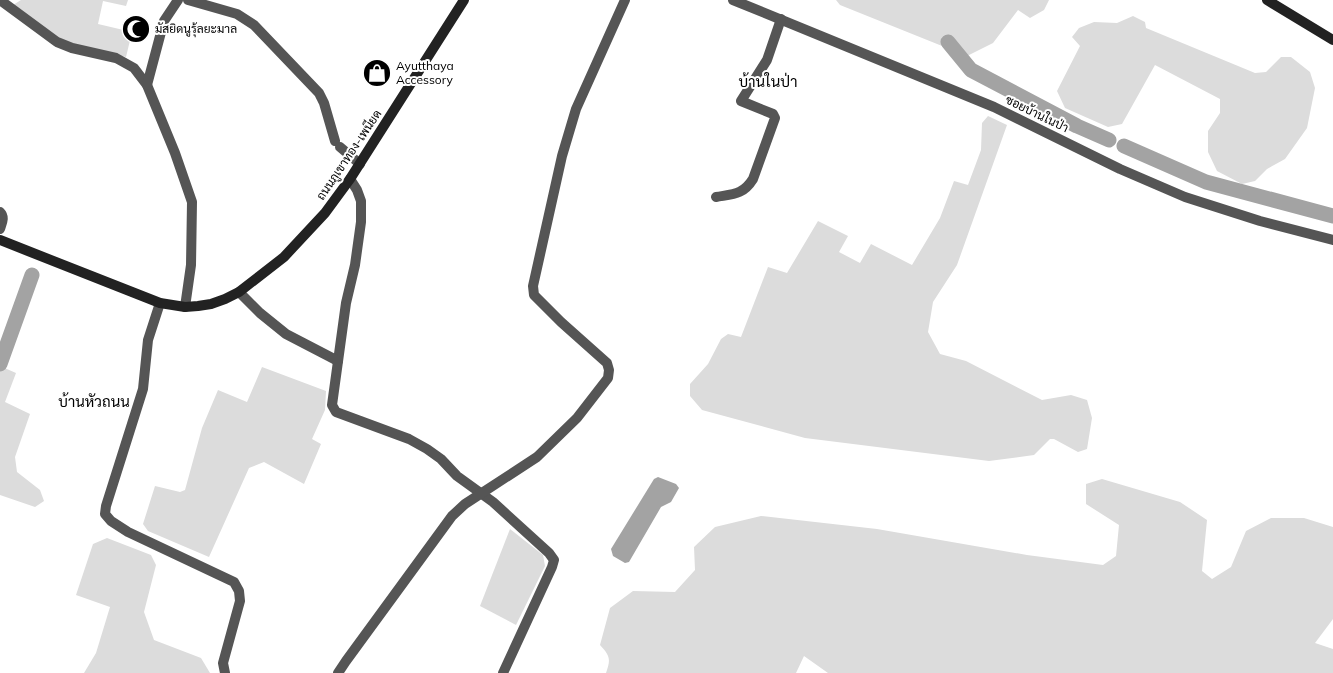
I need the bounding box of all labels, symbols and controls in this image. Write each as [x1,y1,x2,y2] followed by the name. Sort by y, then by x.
[121,14,151,44] mosque icon: มัสยิดนูรุ้ลยะมาล
[155,21,237,38] place label: มัสยิดนูรุ้ลยะมาล
[362,58,392,88] shop icon: Ayutthaya Accessory
[396,58,454,87] place label: Ayutthaya Accessory
[739,72,797,91] district label: บ้านในป่า
[1003,92,1071,135] street label: ซอยบ้านในป่า
[313,107,385,203] street label: ถนนภูเขาทอง-เพนียด
[58,392,130,411] district label: บ้านหัวถนน

